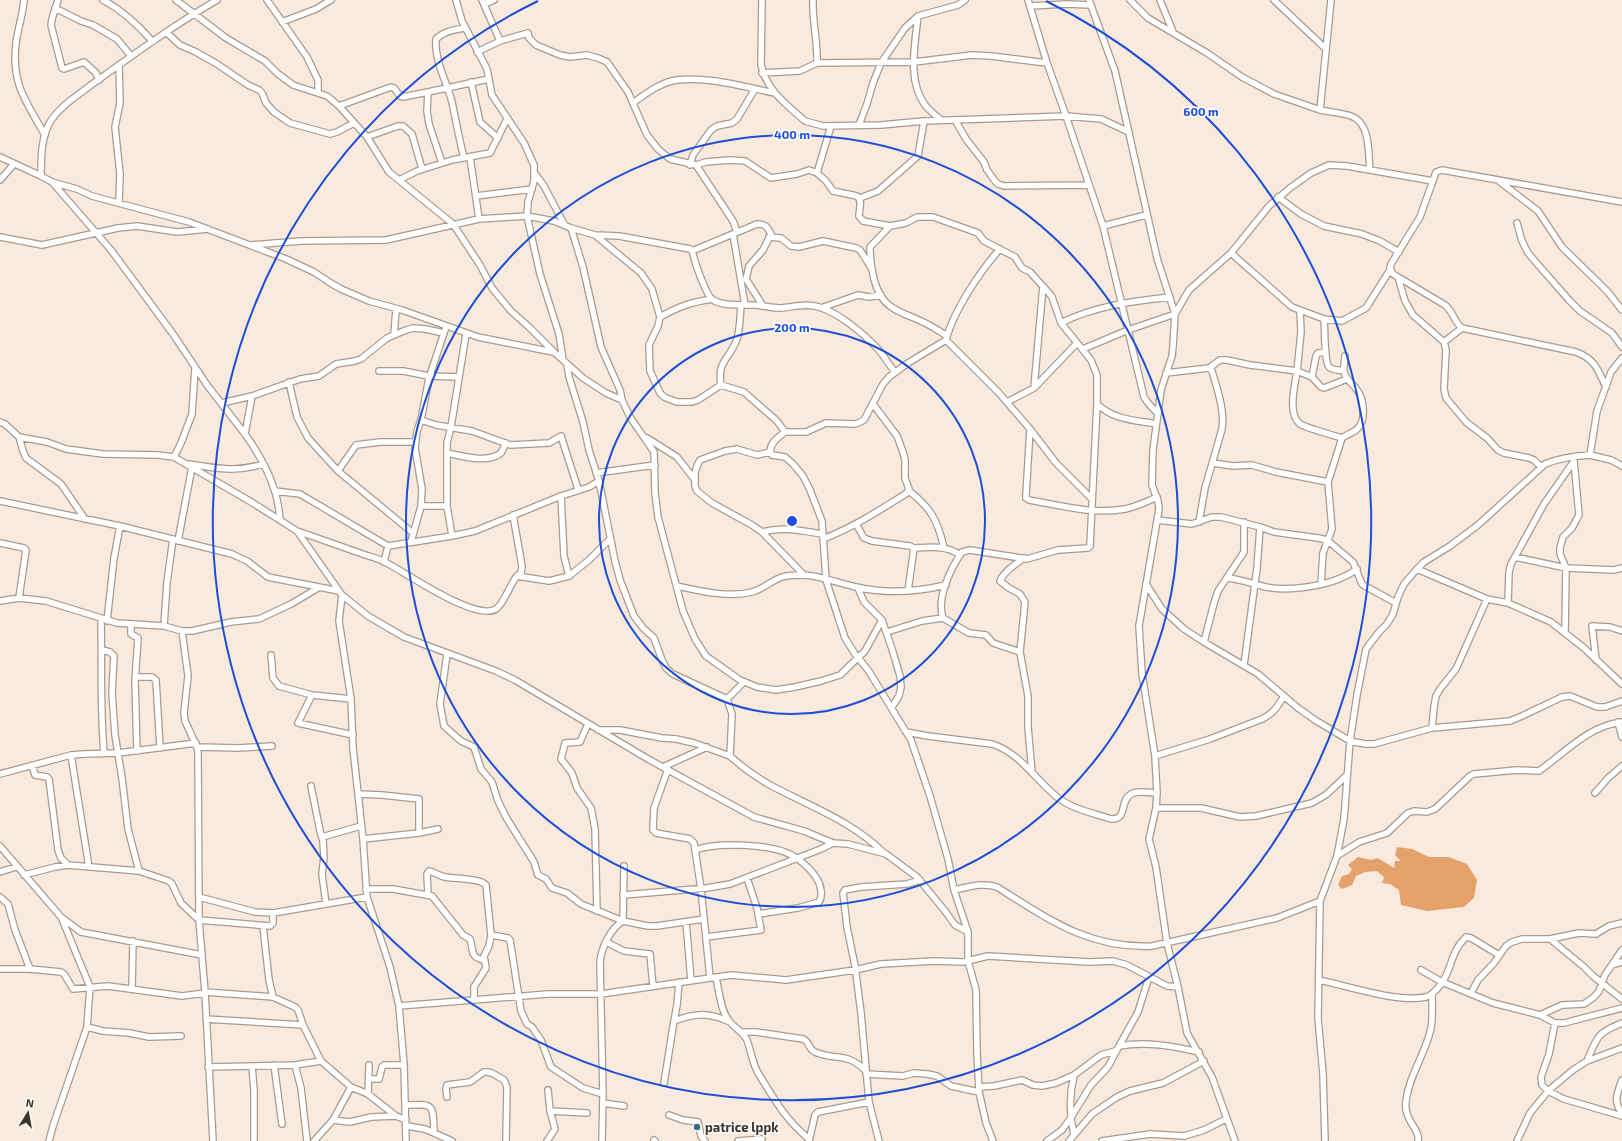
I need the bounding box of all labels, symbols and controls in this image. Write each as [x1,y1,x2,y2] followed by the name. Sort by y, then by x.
[1183,104,1219,118] text: 600 m
[774,127,810,141] text: 400 m
[774,320,810,334] text: 200 m
[785,514,799,528] centre of rings
[8,1093,48,1133] north arrow
[25,1096,35,1110] text: N
[705,1119,779,1135] place label: patrice lppk
[692,1122,702,1132] marker: patrice lppk

